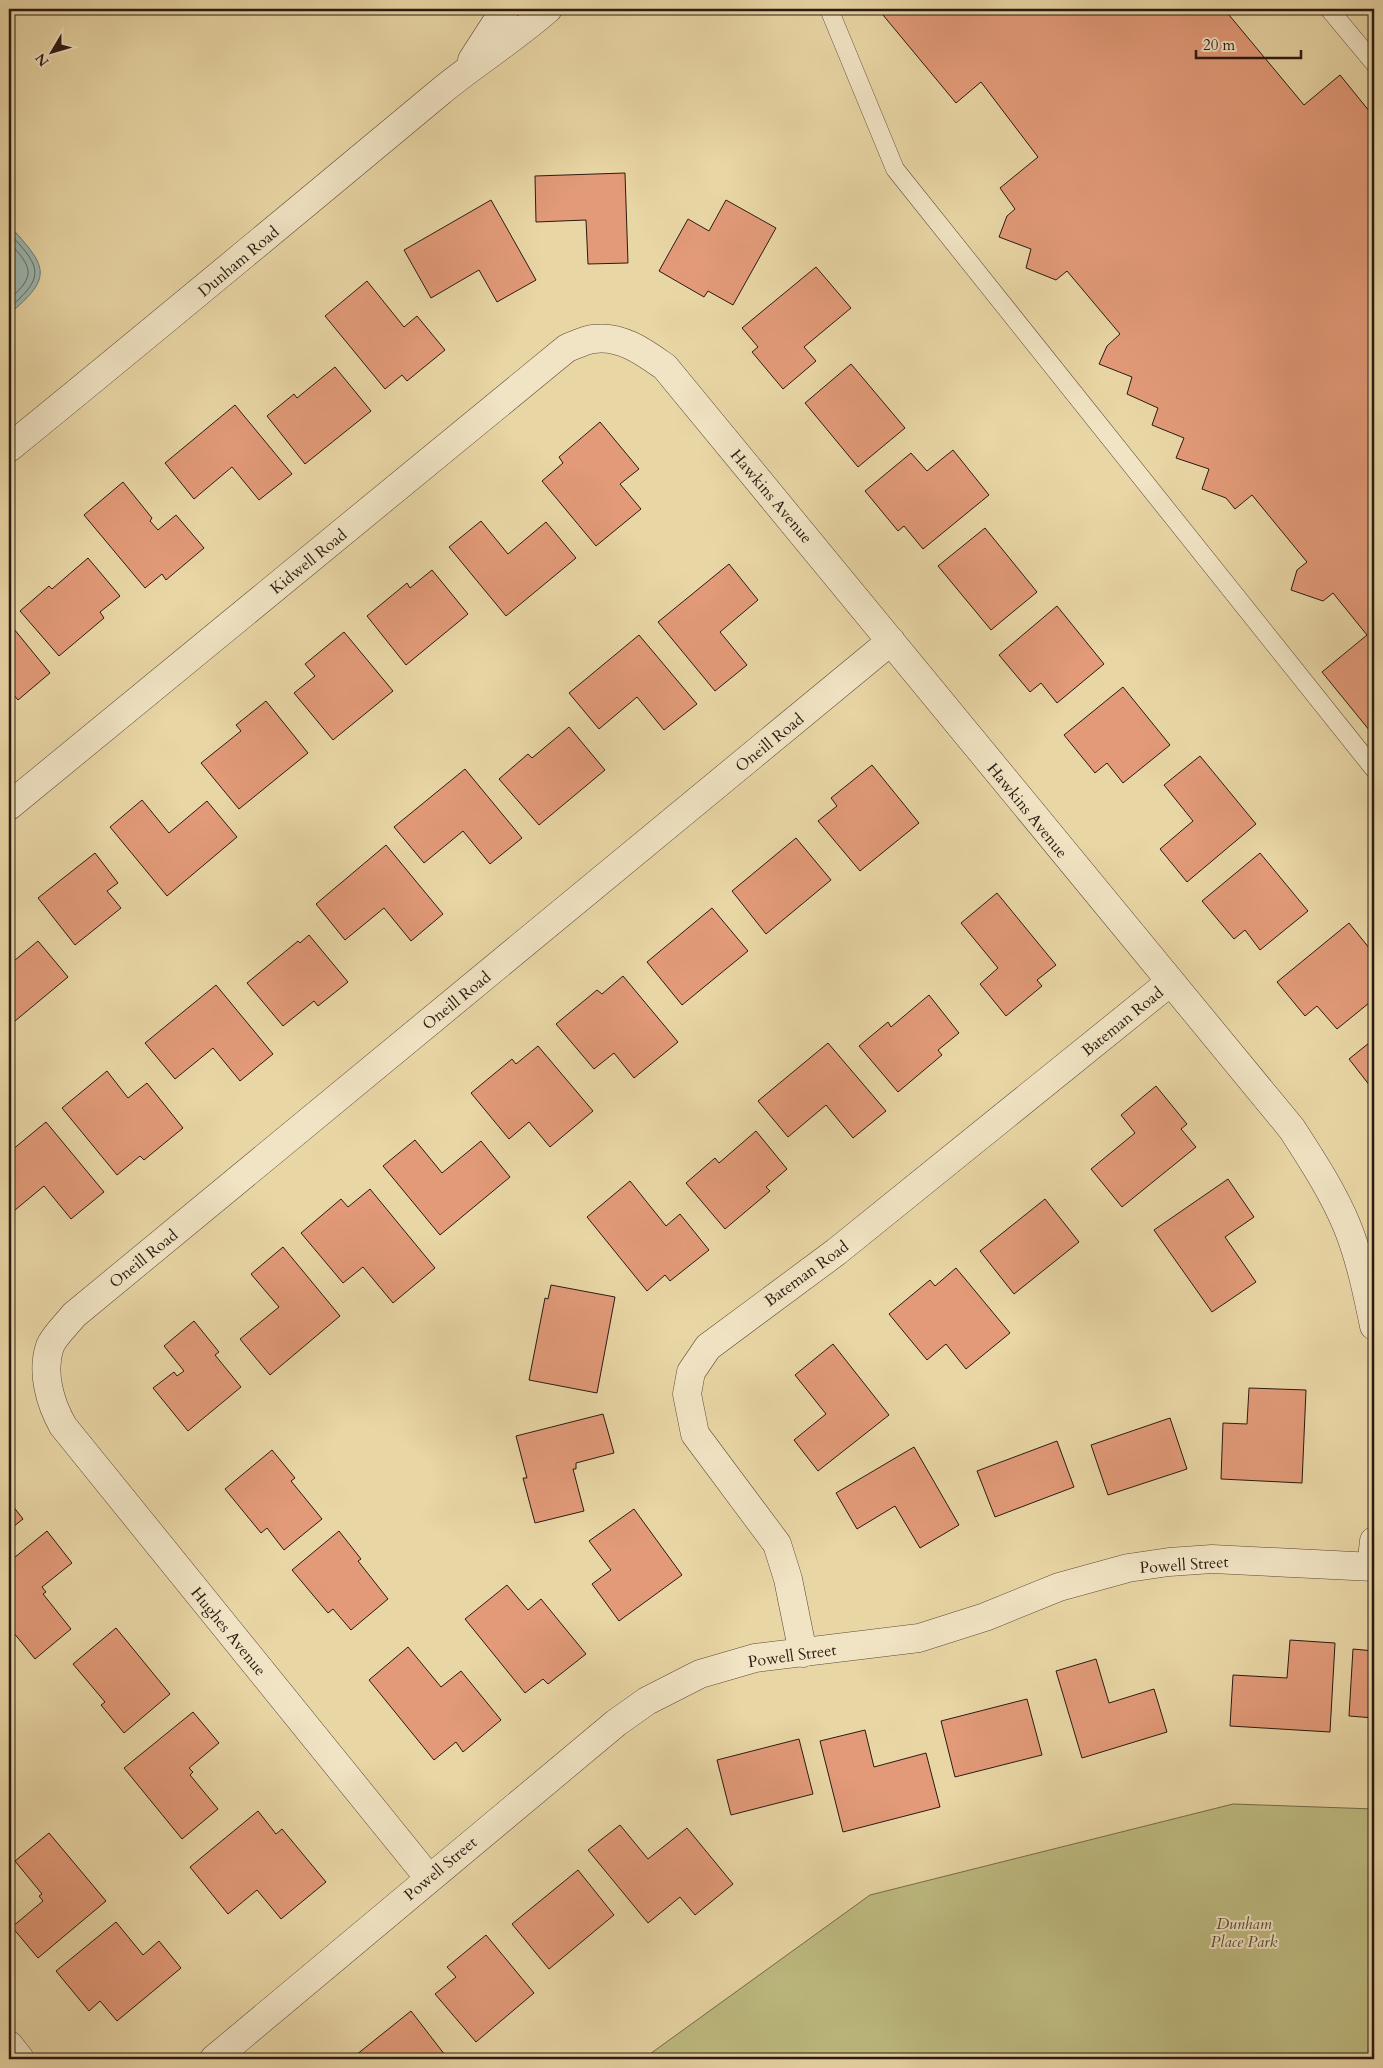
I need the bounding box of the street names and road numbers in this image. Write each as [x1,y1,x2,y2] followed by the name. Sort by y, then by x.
[193,221,284,302] street label: Dunham Road
[725,445,817,548] street label: Hawkins Avenue
[266,524,352,599] street label: Kidwell Road
[731,708,809,777] street label: Oneill Road
[982,758,1073,863] street label: Hawkins Avenue
[418,966,496,1035] street label: Oneill Road
[1077,982,1168,1062] street label: Bateman Road
[105,1224,183,1293] street label: Oneill Road
[760,1235,854,1312] street label: Bateman Road
[1139,1551,1229,1579] street label: Powell Street
[185,1582,271,1681] street label: Hughes Avenue
[746,1639,838,1673] street label: Powell Street
[399,1832,482,1906] street label: Powell Street

